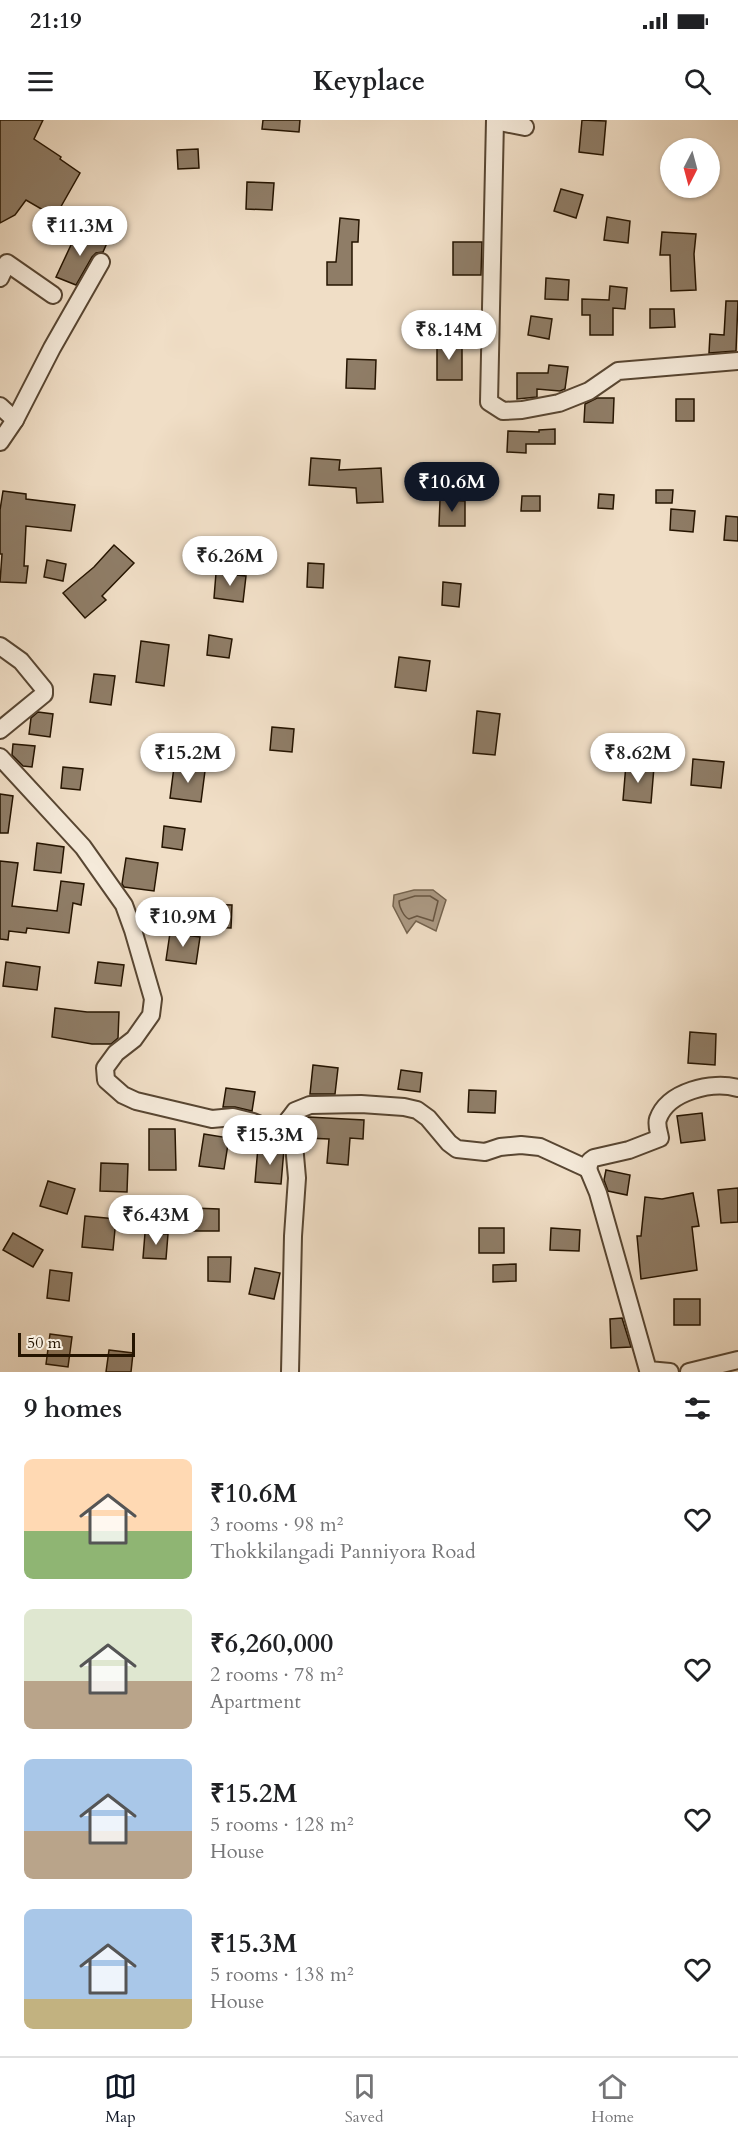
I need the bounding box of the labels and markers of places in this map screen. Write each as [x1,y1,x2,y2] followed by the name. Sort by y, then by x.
[31,206,129,257] pin: ₹11.3M
[400,310,498,361] pin: ₹8.14M
[403,462,501,513] pin: ₹10.6M
[181,536,279,587] pin: ₹6.26M
[139,733,237,784] pin: ₹15.2M
[589,733,687,784] pin: ₹8.62M
[134,897,232,948] pin: ₹10.9M
[221,1115,319,1166] pin: ₹15.3M
[107,1195,205,1246] pin: ₹6.43M

